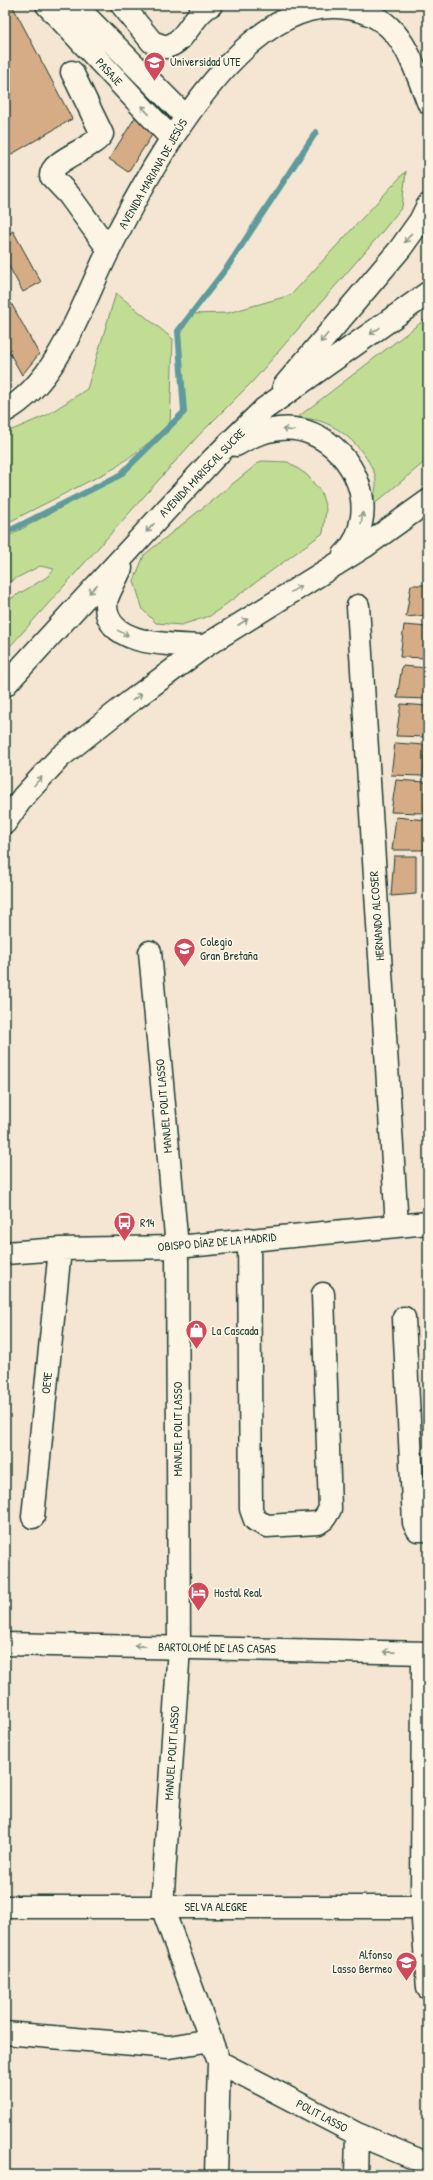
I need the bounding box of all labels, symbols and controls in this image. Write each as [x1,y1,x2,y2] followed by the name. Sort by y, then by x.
[141,49,167,82] school or university icon: Universidad UTE
[170,53,241,70] place label: Universidad UTE
[92,54,127,90] street label: PASAJE
[140,105,149,115] one-way arrow
[114,115,191,232] street label: AVENIDA MARIANA DE JESÚS
[404,233,412,244] one-way arrow
[370,327,381,335] one-way arrow
[320,333,329,343] one-way arrow
[155,424,249,521] street label: AVENIDA MARISCAL SUCRE
[282,426,295,434] one-way arrow
[358,512,366,525] one-way arrow
[145,523,154,533] one-way arrow
[89,584,98,594] one-way arrow
[290,585,302,593] one-way arrow
[237,618,248,626] one-way arrow
[116,630,128,637] one-way arrow
[131,693,142,701] one-way arrow
[33,776,42,786] one-way arrow
[365,870,388,961] street label: HERNANDO ALCOSER
[200,933,258,964] place label: Colegio Gran Bretaña
[171,936,197,969] school or university icon: Colegio Gran Bretaña
[151,1058,176,1154] street label: MANUEL POLIT LASSO
[112,1210,138,1243] bus stop icon: R14
[140,1214,155,1231] place label: R14
[157,1228,277,1255] street label: OBISPO DÍAZ DE LA MADRID
[183,1318,209,1351] shop icon: La Cascada
[212,1322,259,1339] place label: La Cascada
[37,1371,56,1395] street label: OE9E
[169,1381,186,1476] street label: MANUEL POLIT LASSO
[185,1580,211,1613] hotel icon: Hostal Real
[214,1584,263,1601] place label: Hostal Real
[158,1638,276,1657] street label: BARTOLOMÉ DE LAS CASAS
[134,1643,147,1650] one-way arrow
[383,1648,396,1656] one-way arrow
[160,1705,183,1801] street label: MANUEL POLIT LASSO
[185,1898,248,1915] street label: SELVA ALEGRE
[333,1946,392,1977] place label: Alfonso Lasso Bermeo
[394,1949,420,1982] school or university icon: Alfonso Lasso Bermeo
[293,2095,351,2136] street label: POLIT LASSO

